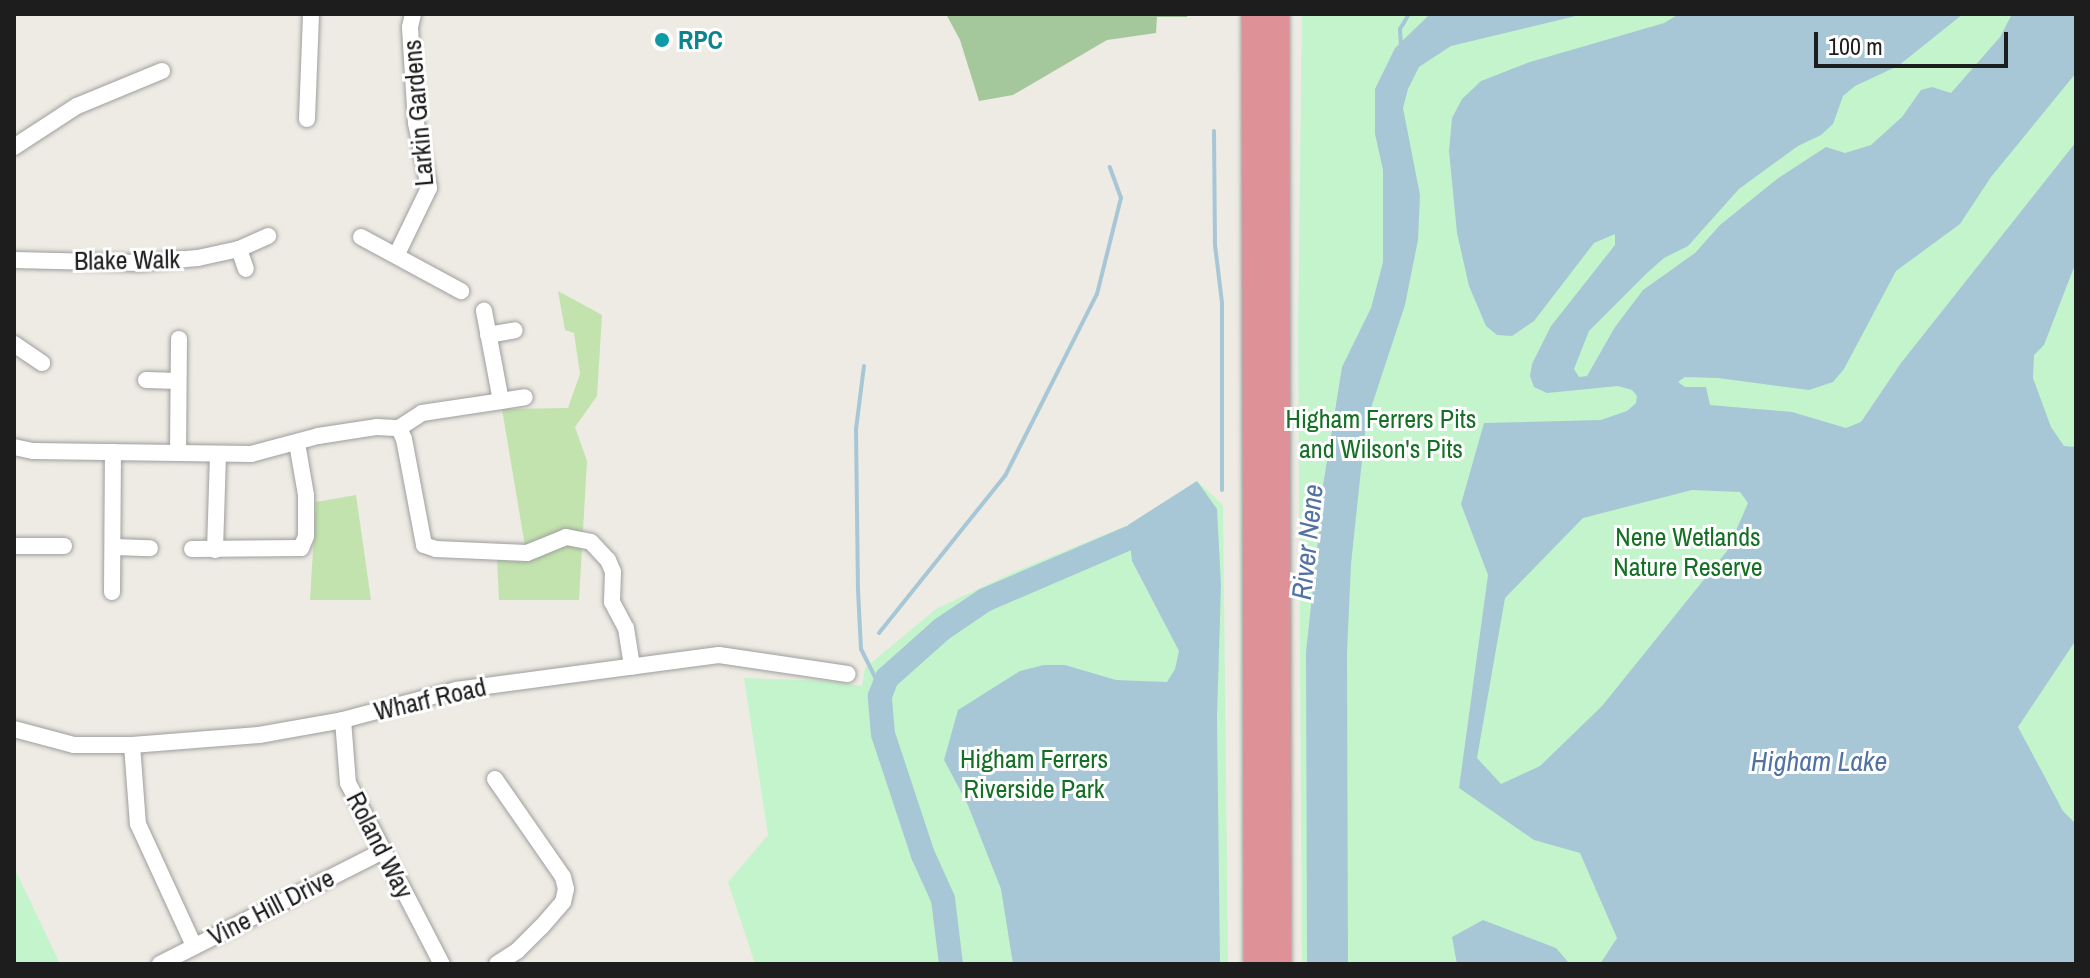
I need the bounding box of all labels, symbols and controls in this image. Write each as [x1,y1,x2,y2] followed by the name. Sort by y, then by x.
[1818,16,2012,66] scale bar
[678,24,723,56] place label: RPC
[1828,30,1883,62] text: 100 m
[653,31,671,49] marker: RPC
[396,38,440,188] street label: Larkin Gardens
[74,243,180,277] street label: Blake Walk
[1286,403,1476,464] park label: Higham Ferrers Pits and Wilson's Pits
[1284,483,1330,601] water label: River Nene
[1613,521,1763,582] park label: Nene Wetlands Nature Reserve
[371,671,489,727] street label: Wharf Road
[960,743,1108,804] park label: Higham Ferrers Riverside Park
[1751,744,1887,778] water label: Higham Lake
[340,787,420,903] street label: Roland Way
[203,862,339,952] street label: Vine Hill Drive

